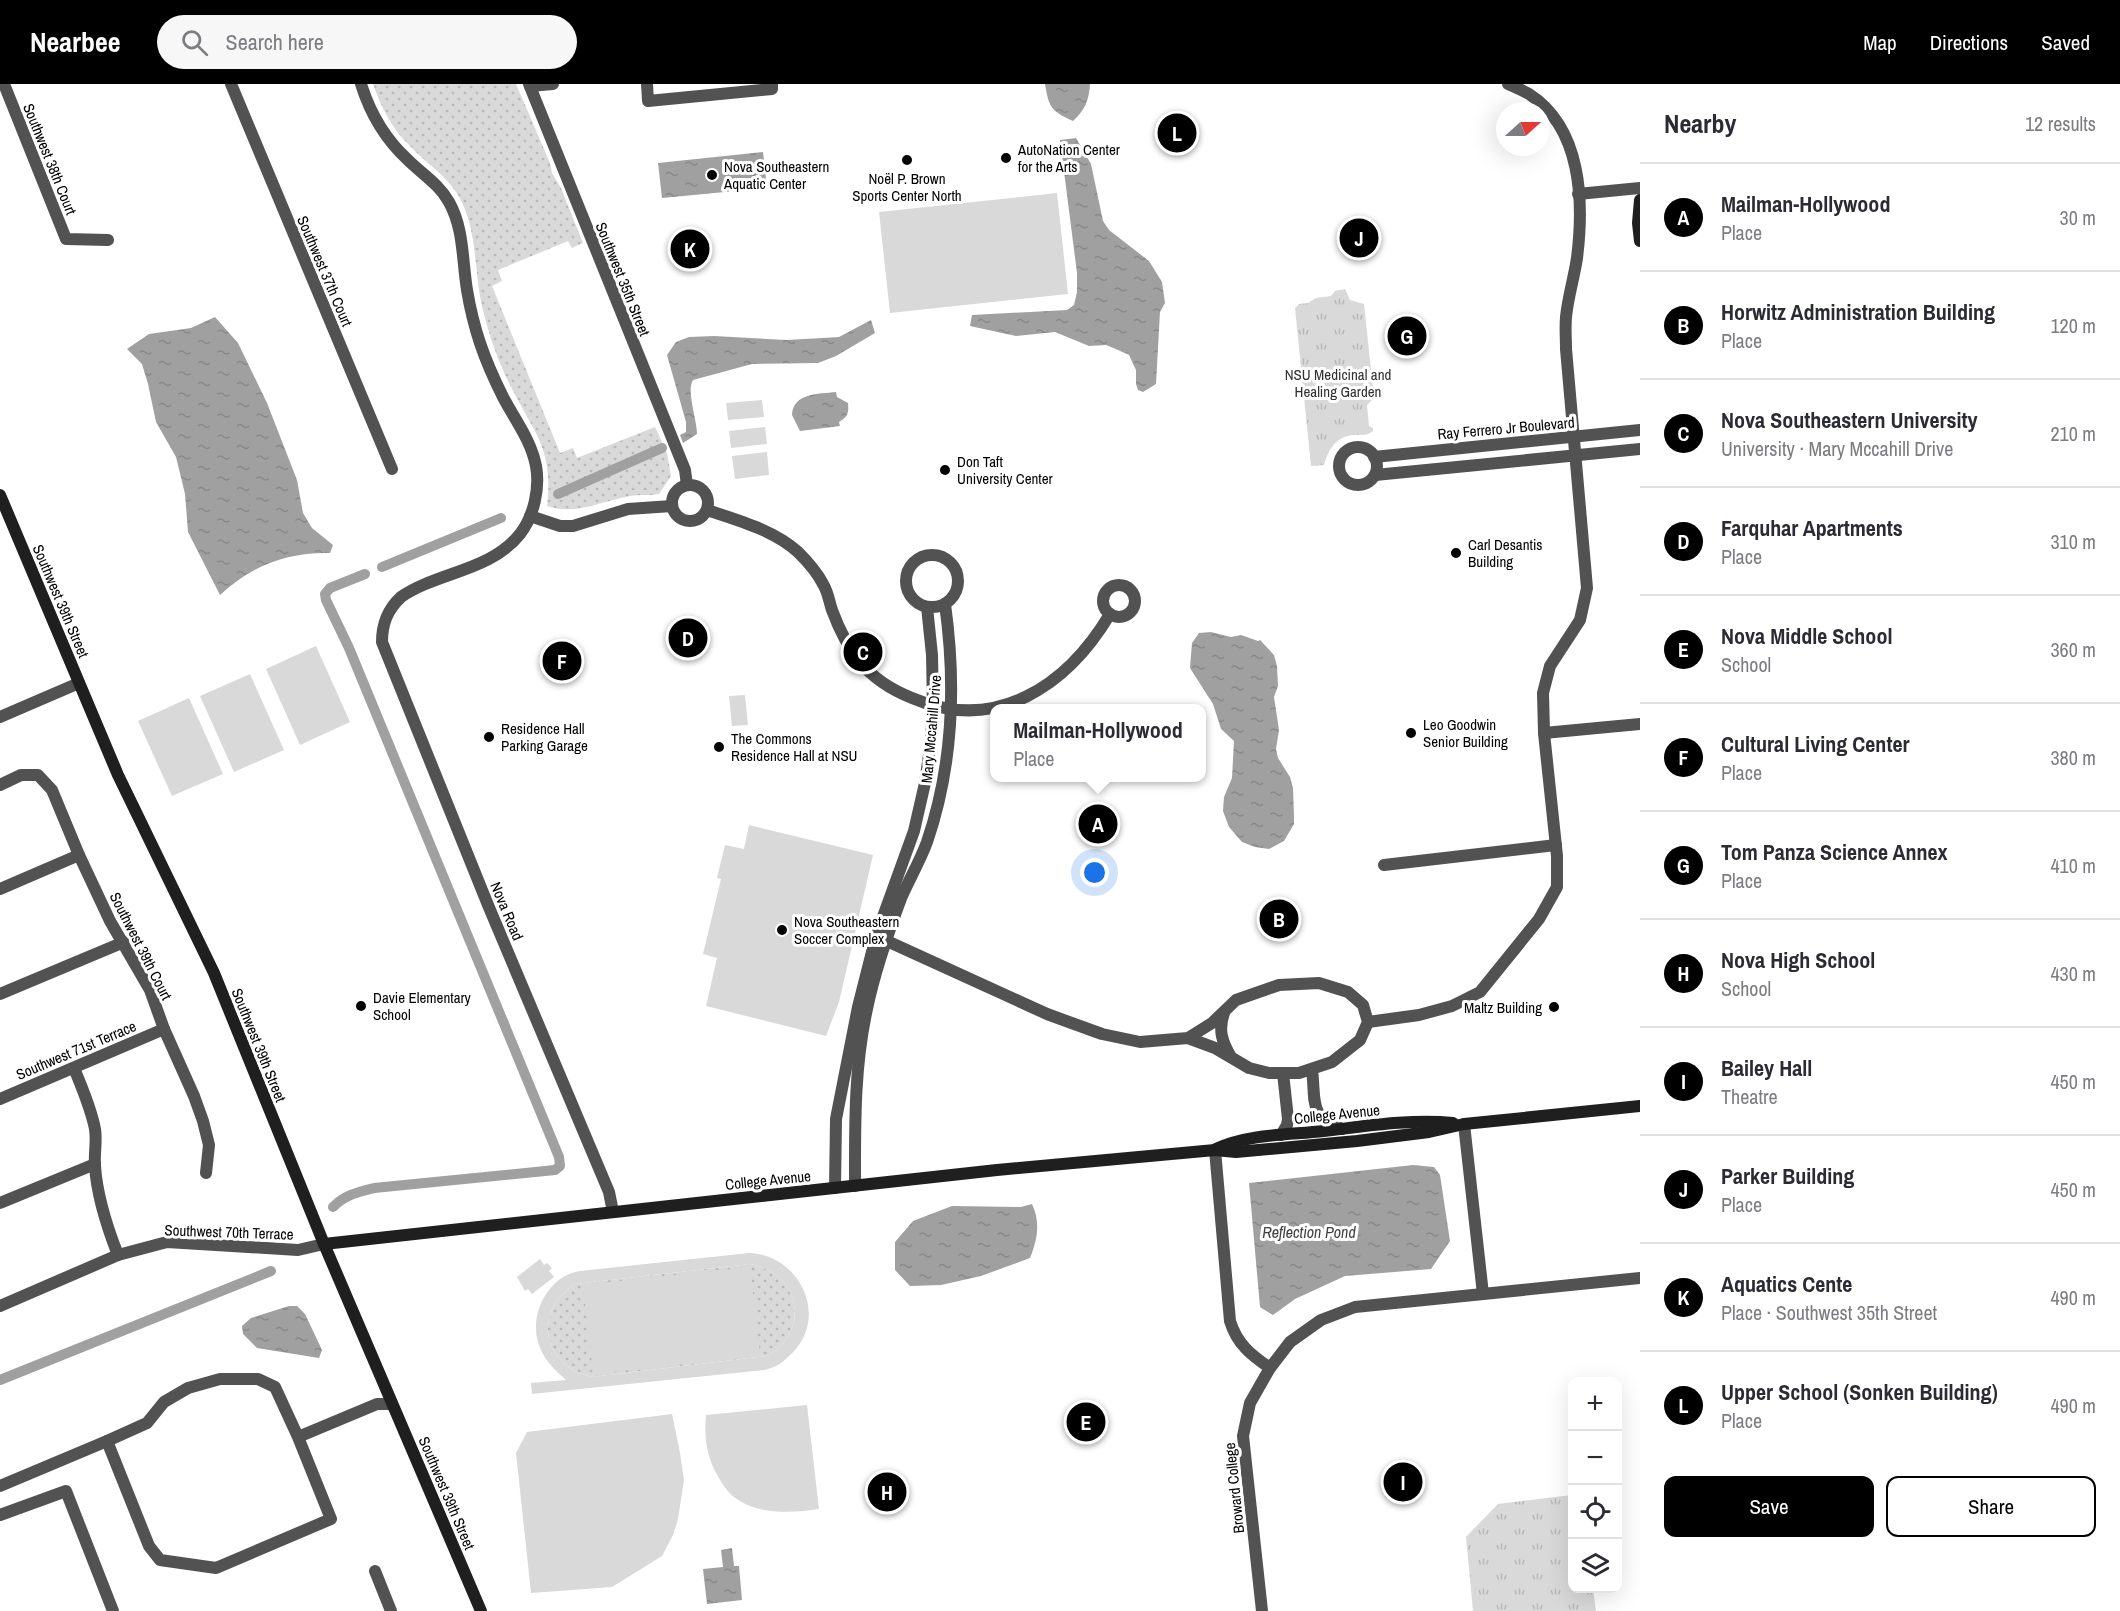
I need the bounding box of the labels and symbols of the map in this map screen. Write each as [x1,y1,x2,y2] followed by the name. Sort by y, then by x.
[18,100,82,218] street label: Southwest 38th Court
[1496,102,1550,156] north arrow
[1158,110,1196,156] pin: L
[1017,139,1120,177] place label: AutoNation Center for the Arts
[999,151,1013,165] marker: AutoNation Center for the Arts
[900,153,914,167] marker: Noël P. Brown Sports Center North
[723,156,829,194] place label: Nova Southeastern Aquatic Center
[705,168,719,182] marker: Nova Southeastern Aquatic Center
[852,168,962,206] place label: Noël P. Brown Sports Center North
[292,212,358,330] street label: Southwest 37th Court
[1340,216,1378,260] pin: J
[591,219,656,340] street label: Southwest 35th Street
[670,226,710,272] pin: K
[1388,314,1426,358] pin: G
[1285,364,1391,402] park label: NSU Medicinal and Healing Garden
[1437,412,1575,444] street label: Ray Ferrero Jr Boulevard
[957,451,1053,489] place label: Don Taft University Center
[938,463,952,477] marker: Don Taft University Center
[1468,534,1543,572] place label: Carl Desantis Building
[28,541,95,661] street label: Southwest 39th Street
[1449,546,1463,560] marker: Carl Desantis Building
[668,616,708,660] pin: D
[844,630,882,674] pin: C
[542,638,582,684] pin: F
[916,674,946,784] street label: Mary Mccahill Drive
[1423,714,1508,752] place label: Leo Goodwin Senior Building
[501,718,588,756] place label: Residence Hall Parking Garage
[1404,726,1418,740] marker: Leo Goodwin Senior Building
[731,728,857,766] place label: The Commons Residence Hall at NSU
[482,730,496,744] marker: Residence Hall Parking Garage
[712,740,726,754] marker: The Commons Residence Hall at NSU
[1078,802,1118,846] pin: A
[1080,858,1109,887] your location
[485,879,529,943] street label: Nova Road
[105,889,177,1004] street label: Southwest 39th Court
[1260,896,1298,942] pin: B
[794,911,899,949] place label: Nova Southeastern Soccer Complex
[775,923,789,937] marker: Nova Southeastern Soccer Complex
[227,985,292,1106] street label: Southwest 39th Street
[373,987,472,1025] place label: Davie Elementary School
[1464,997,1542,1018] place label: Maltz Building
[354,999,368,1013] marker: Davie Elementary School
[1547,1000,1561,1014] marker: Maltz Building
[13,1015,139,1085] street label: Southwest 71st Terrace
[1293,1099,1381,1129] street label: College Avenue
[724,1165,812,1195] street label: College Avenue
[164,1219,294,1245] street label: Southwest 70th Terrace
[1262,1221,1356,1243] water label: Reflection Pond
[1066,1400,1106,1444] pin: E
[414,1433,481,1553] street label: Southwest 39th Street
[1219,1442,1249,1534] street label: Broward College
[1384,1460,1422,1504] pin: I
[868,1470,906,1514] pin: H

